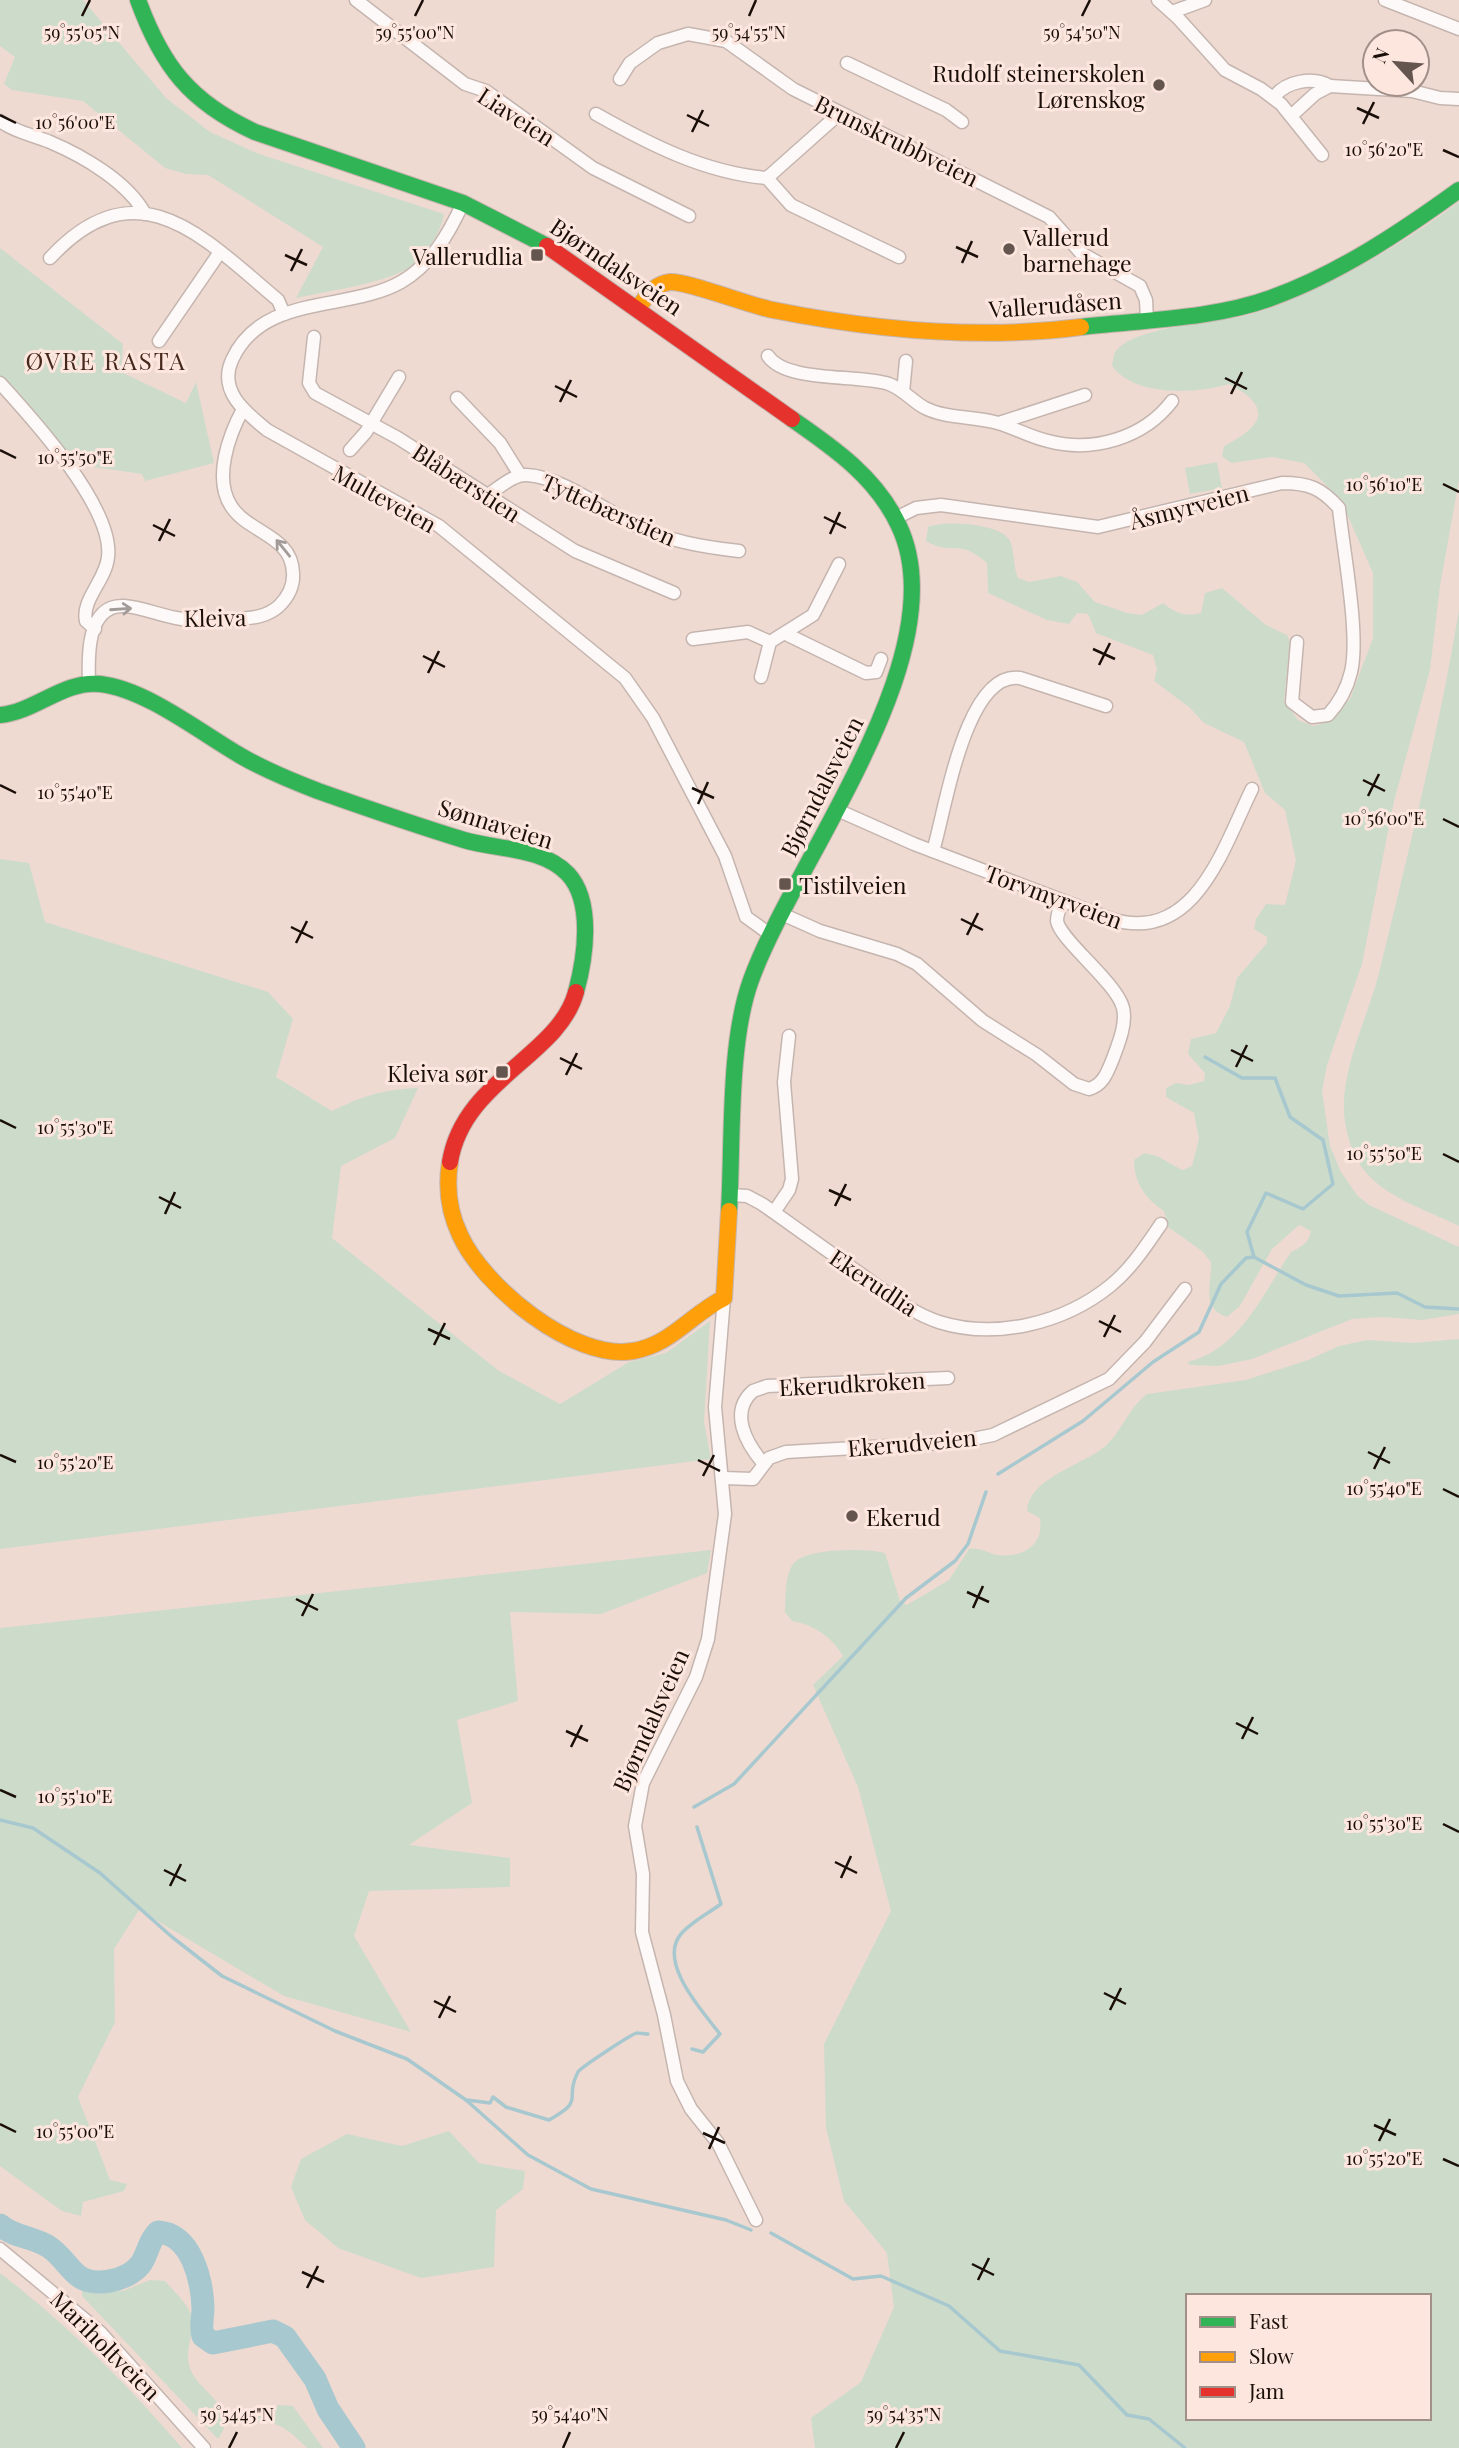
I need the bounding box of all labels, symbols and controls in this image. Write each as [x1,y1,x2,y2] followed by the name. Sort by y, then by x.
[44,20,121,44] text: 59°55'05"N
[375,20,455,44] text: 59°55'00"N
[712,20,786,44] text: 59°54'55"N
[1043,20,1121,44] text: 59°54'50"N
[1361,28,1431,98] north arrow
[1365,43,1395,67] text: N
[932,57,1145,114] place label: Rudolf steinerskolen Lørenskog
[1151,77,1167,93] marker: Rudolf steinerskolen Lørenskog
[472,79,562,153] street label: Liaveien
[810,87,984,193] street label: Brunskrubbveien
[35,110,115,134] text: 10°56'00"E
[1345,137,1423,161] text: 10°56'20"E
[545,210,689,322] street label: Bjørndalsveien
[1022,221,1132,278] place label: Vallerud barnehage
[411,240,524,271] place label: Vallerudlia
[1001,241,1017,257] marker: Vallerud barnehage
[529,247,545,263] marker: Vallerudlia
[986,284,1123,324] street label: Vallerudåsen
[25,344,187,376] district label: ØVRE RASTA
[407,436,527,529] street label: Blåbærstien
[37,445,113,469] text: 10°55'50"E
[328,457,443,539] street label: Multeveien
[537,466,681,552] street label: Tyttebærstien
[1346,472,1422,496] text: 10°56'10"E
[1125,476,1252,536] street label: Åsmyrveien
[275,540,290,558] one-way arrow
[184,601,247,633] street label: Kleiva
[109,602,132,615] one-way arrow
[772,710,870,861] street label: Bjørndalsveien
[37,780,113,804] text: 10°55'40"E
[435,791,557,855] street label: Sønnaveien
[1344,806,1424,830] text: 10°56'00"E
[981,857,1127,935] street label: Torvmyrveien
[799,869,907,900] place label: Tistilveien
[777,876,793,892] marker: Tistilveien
[387,1057,488,1088] place label: Kleiva sør
[494,1064,510,1080] marker: Kleiva sør
[37,1115,113,1139] text: 10°55'30"E
[1346,1141,1422,1165] text: 10°55'50"E
[824,1241,924,1323] street label: Ekerudlia
[778,1364,926,1402] street label: Ekerudkroken
[846,1421,978,1463] street label: Ekerudveien
[37,1450,113,1474] text: 10°55'20"E
[1346,1476,1422,1500] text: 10°55'40"E
[866,1501,941,1532] place label: Ekerud
[844,1508,860,1524] marker: Ekerud
[605,1643,695,1796] street label: Bjørndalsveien
[38,1784,112,1808] text: 10°55'10"E
[1346,1811,1422,1835] text: 10°55'30"E
[36,2119,114,2143] text: 10°55'00"E
[1346,2146,1422,2170] text: 10°55'20"E
[44,2283,168,2407] street label: Mariholtveien
[1186,2294,1431,2420] legend
[1249,2306,1288,2334] text: Fast
[1249,2341,1294,2369] text: Slow
[1248,2376,1285,2404] text: Jam
[200,2402,275,2426] text: 59°54'45"N
[531,2402,609,2426] text: 59°54'40"N
[866,2402,942,2426] text: 59°54'35"N

